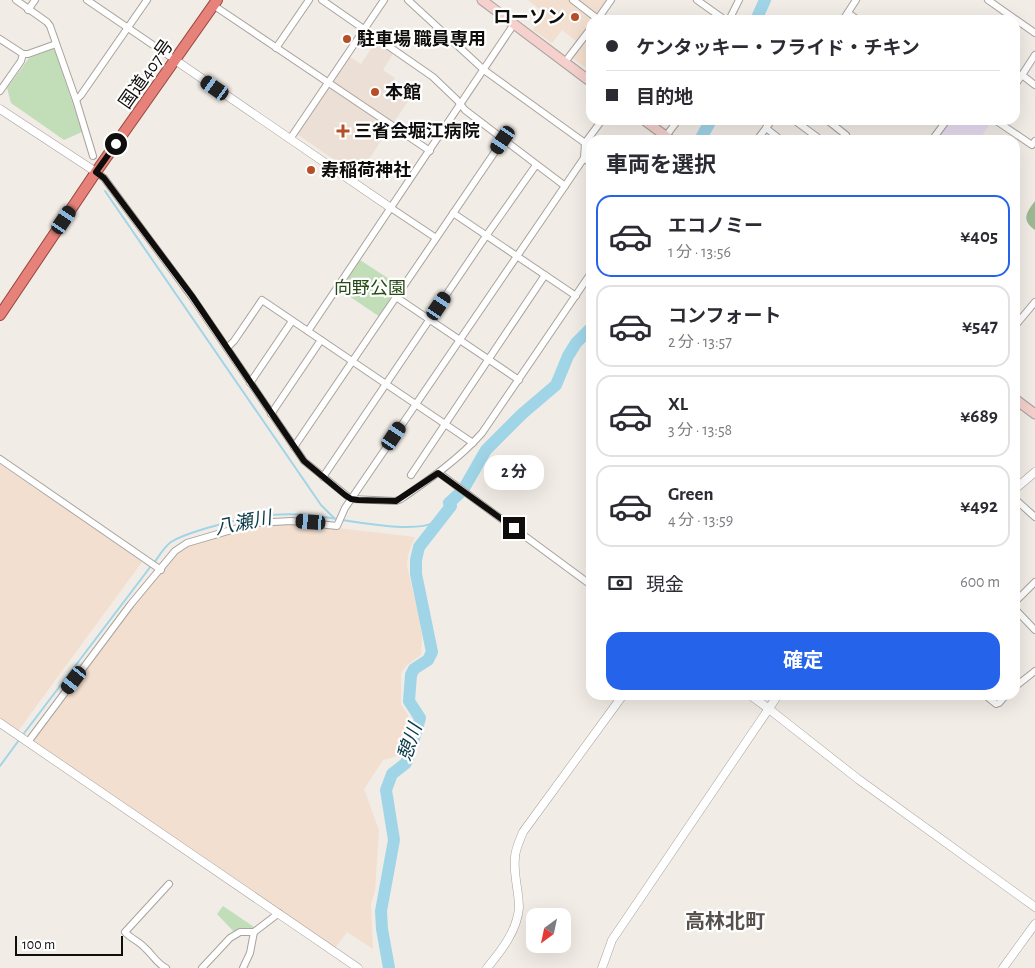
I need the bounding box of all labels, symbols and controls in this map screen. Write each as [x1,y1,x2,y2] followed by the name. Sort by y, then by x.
[493,9,565,27] place label: ローソン
[569,11,581,23] marker: ローソン
[357,29,486,49] place label: 駐車場 職員専用
[341,33,353,45] marker: 駐車場 職員専用
[115,36,177,112] street label: 国道407号
[636,39,920,58] text: ケンタッキー・フライド・チキン
[198,73,231,103] car
[385,83,421,102] place label: 本館
[369,86,381,98] marker: 本館
[636,88,693,107] text: 目的地
[354,121,480,141] place label: 三省会堀江病院
[488,123,517,157] car
[336,124,350,138] marker: 三省会堀江病院
[105,133,127,155] route start
[606,154,716,176] text: 車両を選択
[321,160,411,180] place label: 寿稲荷神社
[305,164,317,176] marker: 寿稲荷神社
[49,203,78,237] car
[608,214,653,259] icon: car
[668,217,763,236] text: エコノミー
[960,227,998,246] text: ¥405
[668,244,731,260] text: 1 分 · 13:56
[334,278,406,298] park label: 向野公園
[424,289,453,323] car
[608,304,653,349] icon: car
[668,307,781,326] text: コンフォート
[962,317,998,336] text: ¥547
[668,334,732,350] text: 2 分 · 13:57
[608,394,653,439] icon: car
[668,395,688,414] text: XL
[960,407,998,426] text: ¥689
[379,419,408,453] car
[668,422,732,438] text: 3 分 · 13:58
[484,456,544,490] callout: 2 分
[501,464,527,480] text: 2 分
[608,484,653,529] icon: car
[668,485,714,504] text: Green
[960,497,998,516] text: ¥492
[213,507,275,538] water label: 八瀬川
[668,512,733,528] text: 4 分 · 13:59
[295,513,326,531] car
[503,517,525,539] route end
[606,569,634,597] icon: cash
[960,574,1000,590] text: 600 m
[646,576,684,595] text: 現金
[606,632,1000,690] button: 確定
[58,664,89,696] car
[393,719,426,764] water label: 憩川
[526,908,571,952] north arrow
[526,908,571,953] map controls
[685,911,765,932] district label: 高林北町
[15,933,122,956] scale bar
[22,938,55,952] text: 100 m

